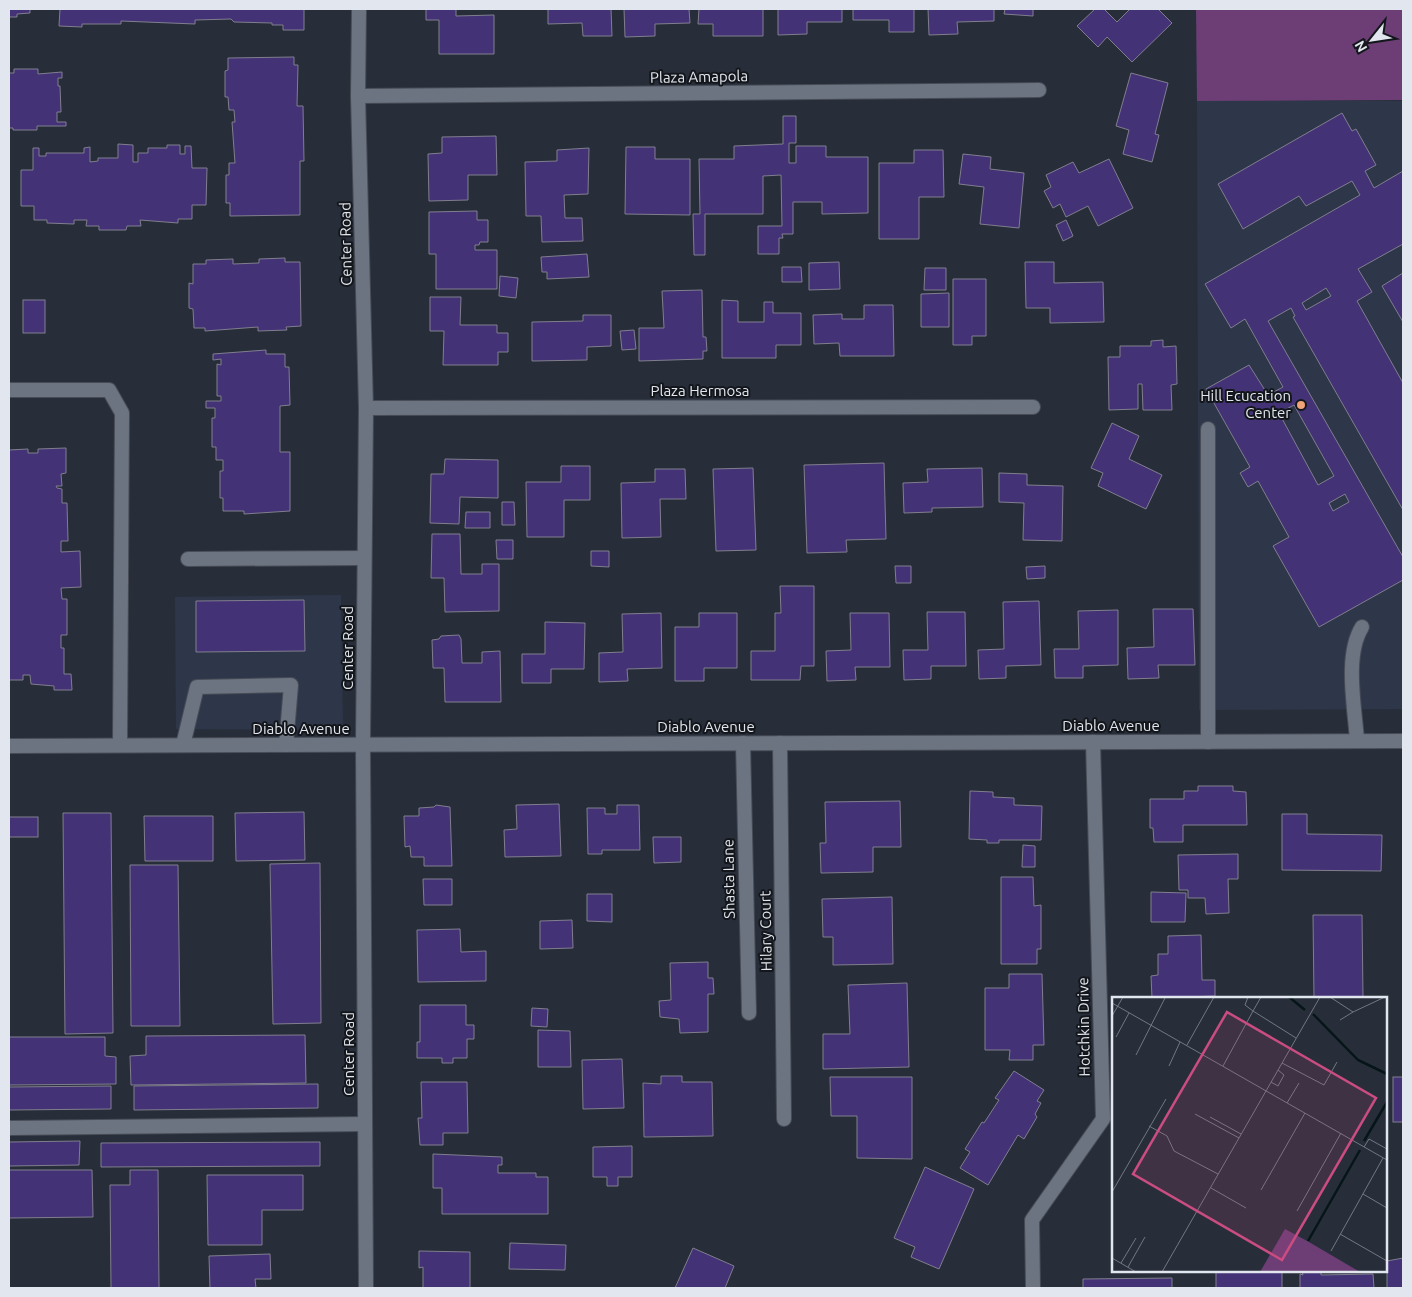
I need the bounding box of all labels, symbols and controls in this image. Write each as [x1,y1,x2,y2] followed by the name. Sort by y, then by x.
[1347,15,1397,65] north arrow
[1351,38,1370,55] text: N
[650,67,748,86] street label: Plaza Amapola
[336,202,355,286] street label: Center Road
[650,382,750,399] street label: Plaza Hermosa
[1200,387,1291,421] place label: Hill Ecucation Center
[1295,399,1307,411] marker: Hill Ecucation Center
[339,606,356,690] street label: Center Road
[1062,717,1160,734] street label: Diablo Avenue
[657,718,755,735] street label: Diablo Avenue
[252,720,350,737] street label: Diablo Avenue
[719,839,738,919] street label: Shasta Lane
[756,890,775,971] street label: Hilary Court
[1074,977,1093,1077] street label: Hotchkin Drive
[1112,997,1387,1272] inset map
[340,1012,357,1096] street label: Center Road

